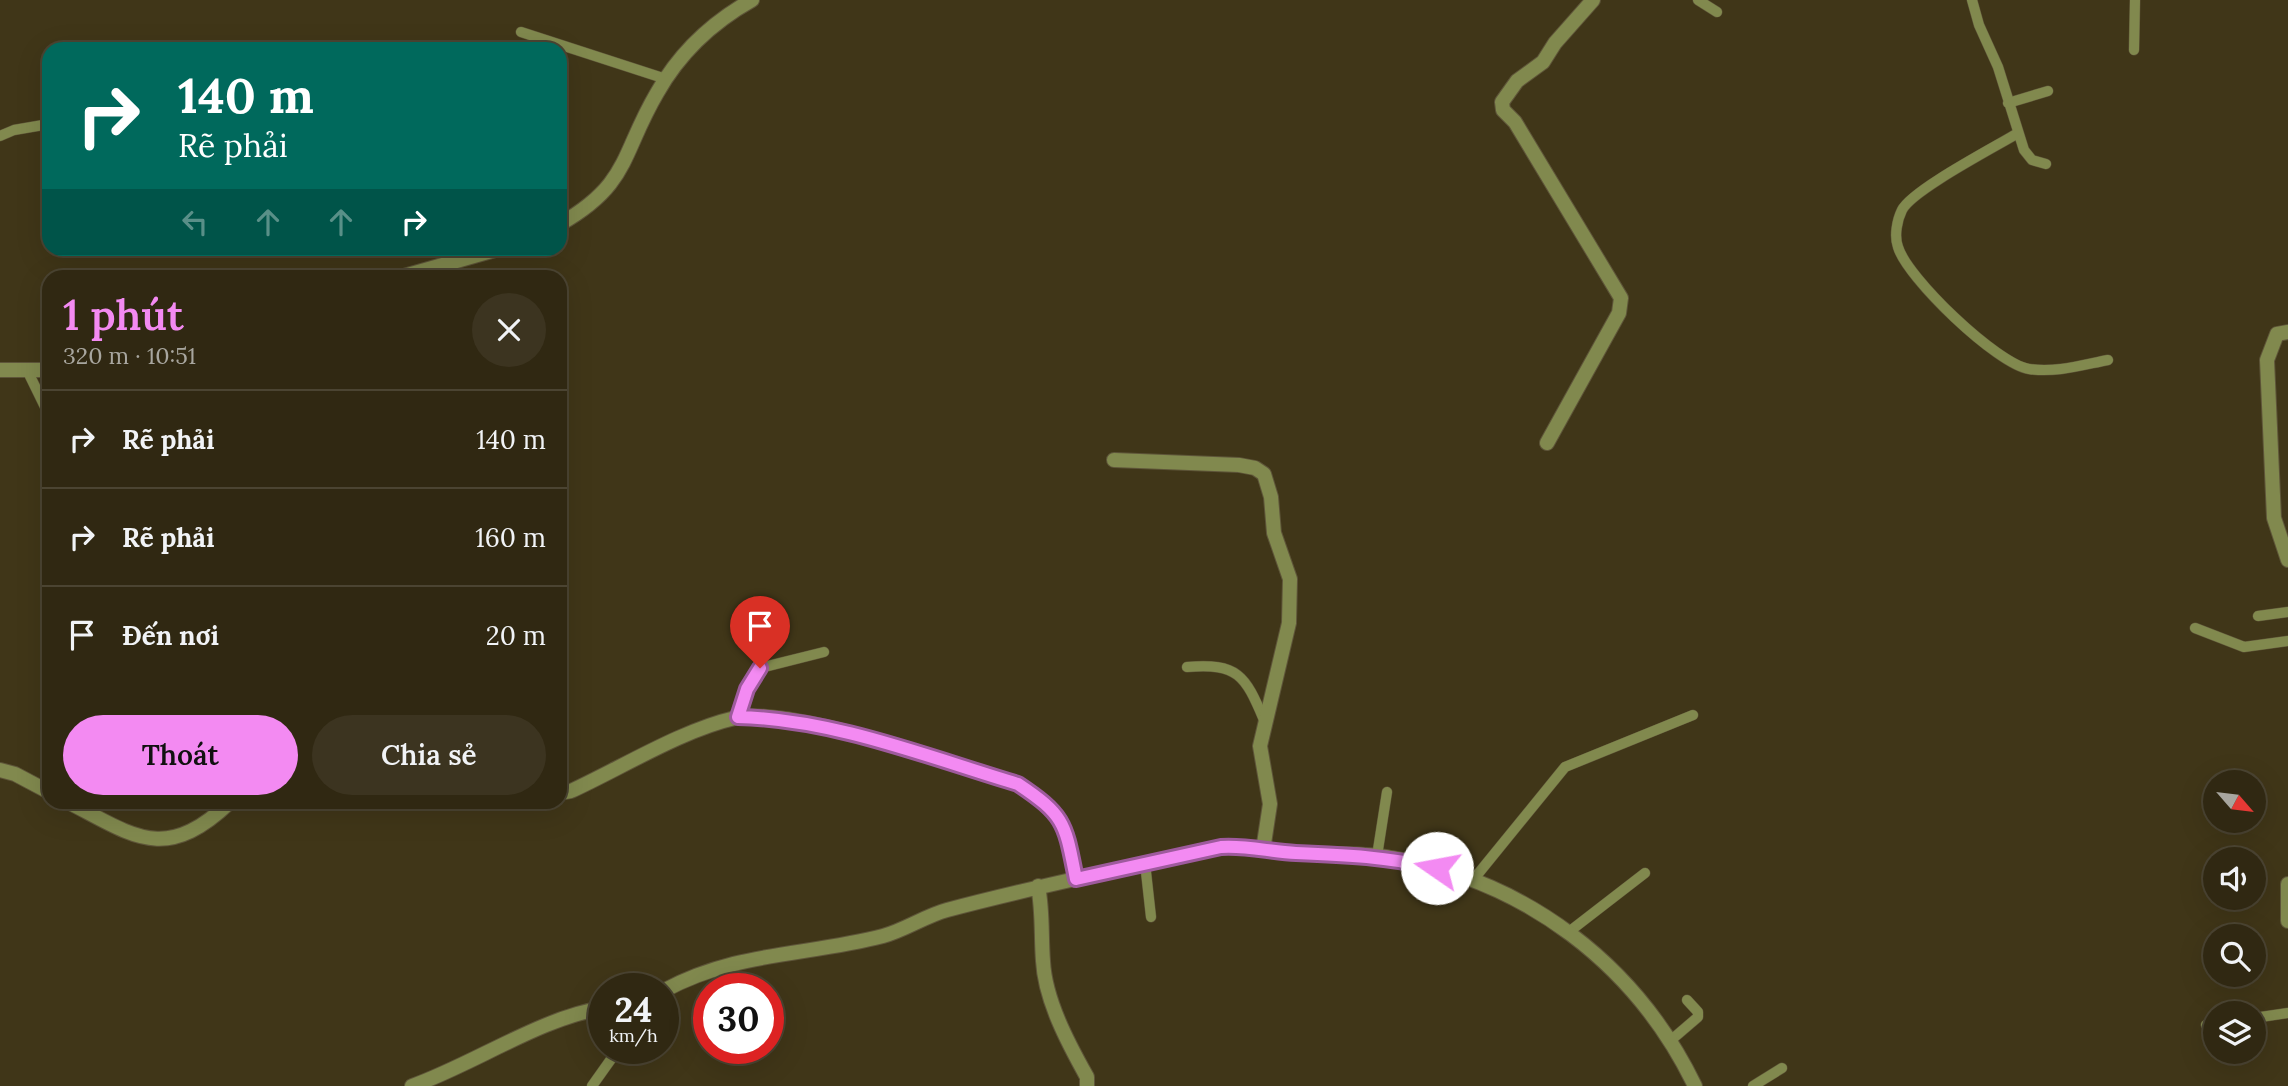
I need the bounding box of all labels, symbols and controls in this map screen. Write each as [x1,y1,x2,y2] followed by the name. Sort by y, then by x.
[178,64,314,126] text: 140 m
[63,70,154,161] icon: right
[178,125,288,166] text: Rẽ phải
[176,203,214,241] icon: left
[249,203,287,241] icon: ahead
[322,203,360,241] icon: ahead
[395,203,433,241] icon: right
[63,288,184,342] text: 1 phút
[472,293,546,367] button: close
[63,341,196,370] text: 320 m · 10:51
[63,420,101,458] icon: right
[122,423,214,456] text: Rẽ phải
[476,423,546,456] text: 140 m
[63,518,101,556] icon: right
[122,521,214,554] text: Rẽ phải
[475,521,546,554] text: 160 m
[730,596,790,668] pin
[741,607,779,645] icon: arrive
[63,616,101,654] icon: arrive
[122,619,219,652] text: Đến nơi
[486,619,546,652] text: 20 m
[63,715,298,795] button: Thoát
[312,715,546,795] button: Chia sẻ
[2203,770,2266,833] north arrow
[2203,770,2266,1064] map controls
[1400,831,1474,905] position arrow
[2203,847,2266,910] button: sound
[2203,924,2266,987] button: search
[693,973,784,1064] speed limit sign: 30
[615,987,652,1032] text: 24
[2203,1001,2266,1064] button: layers
[609,1024,658,1047] text: km/h

